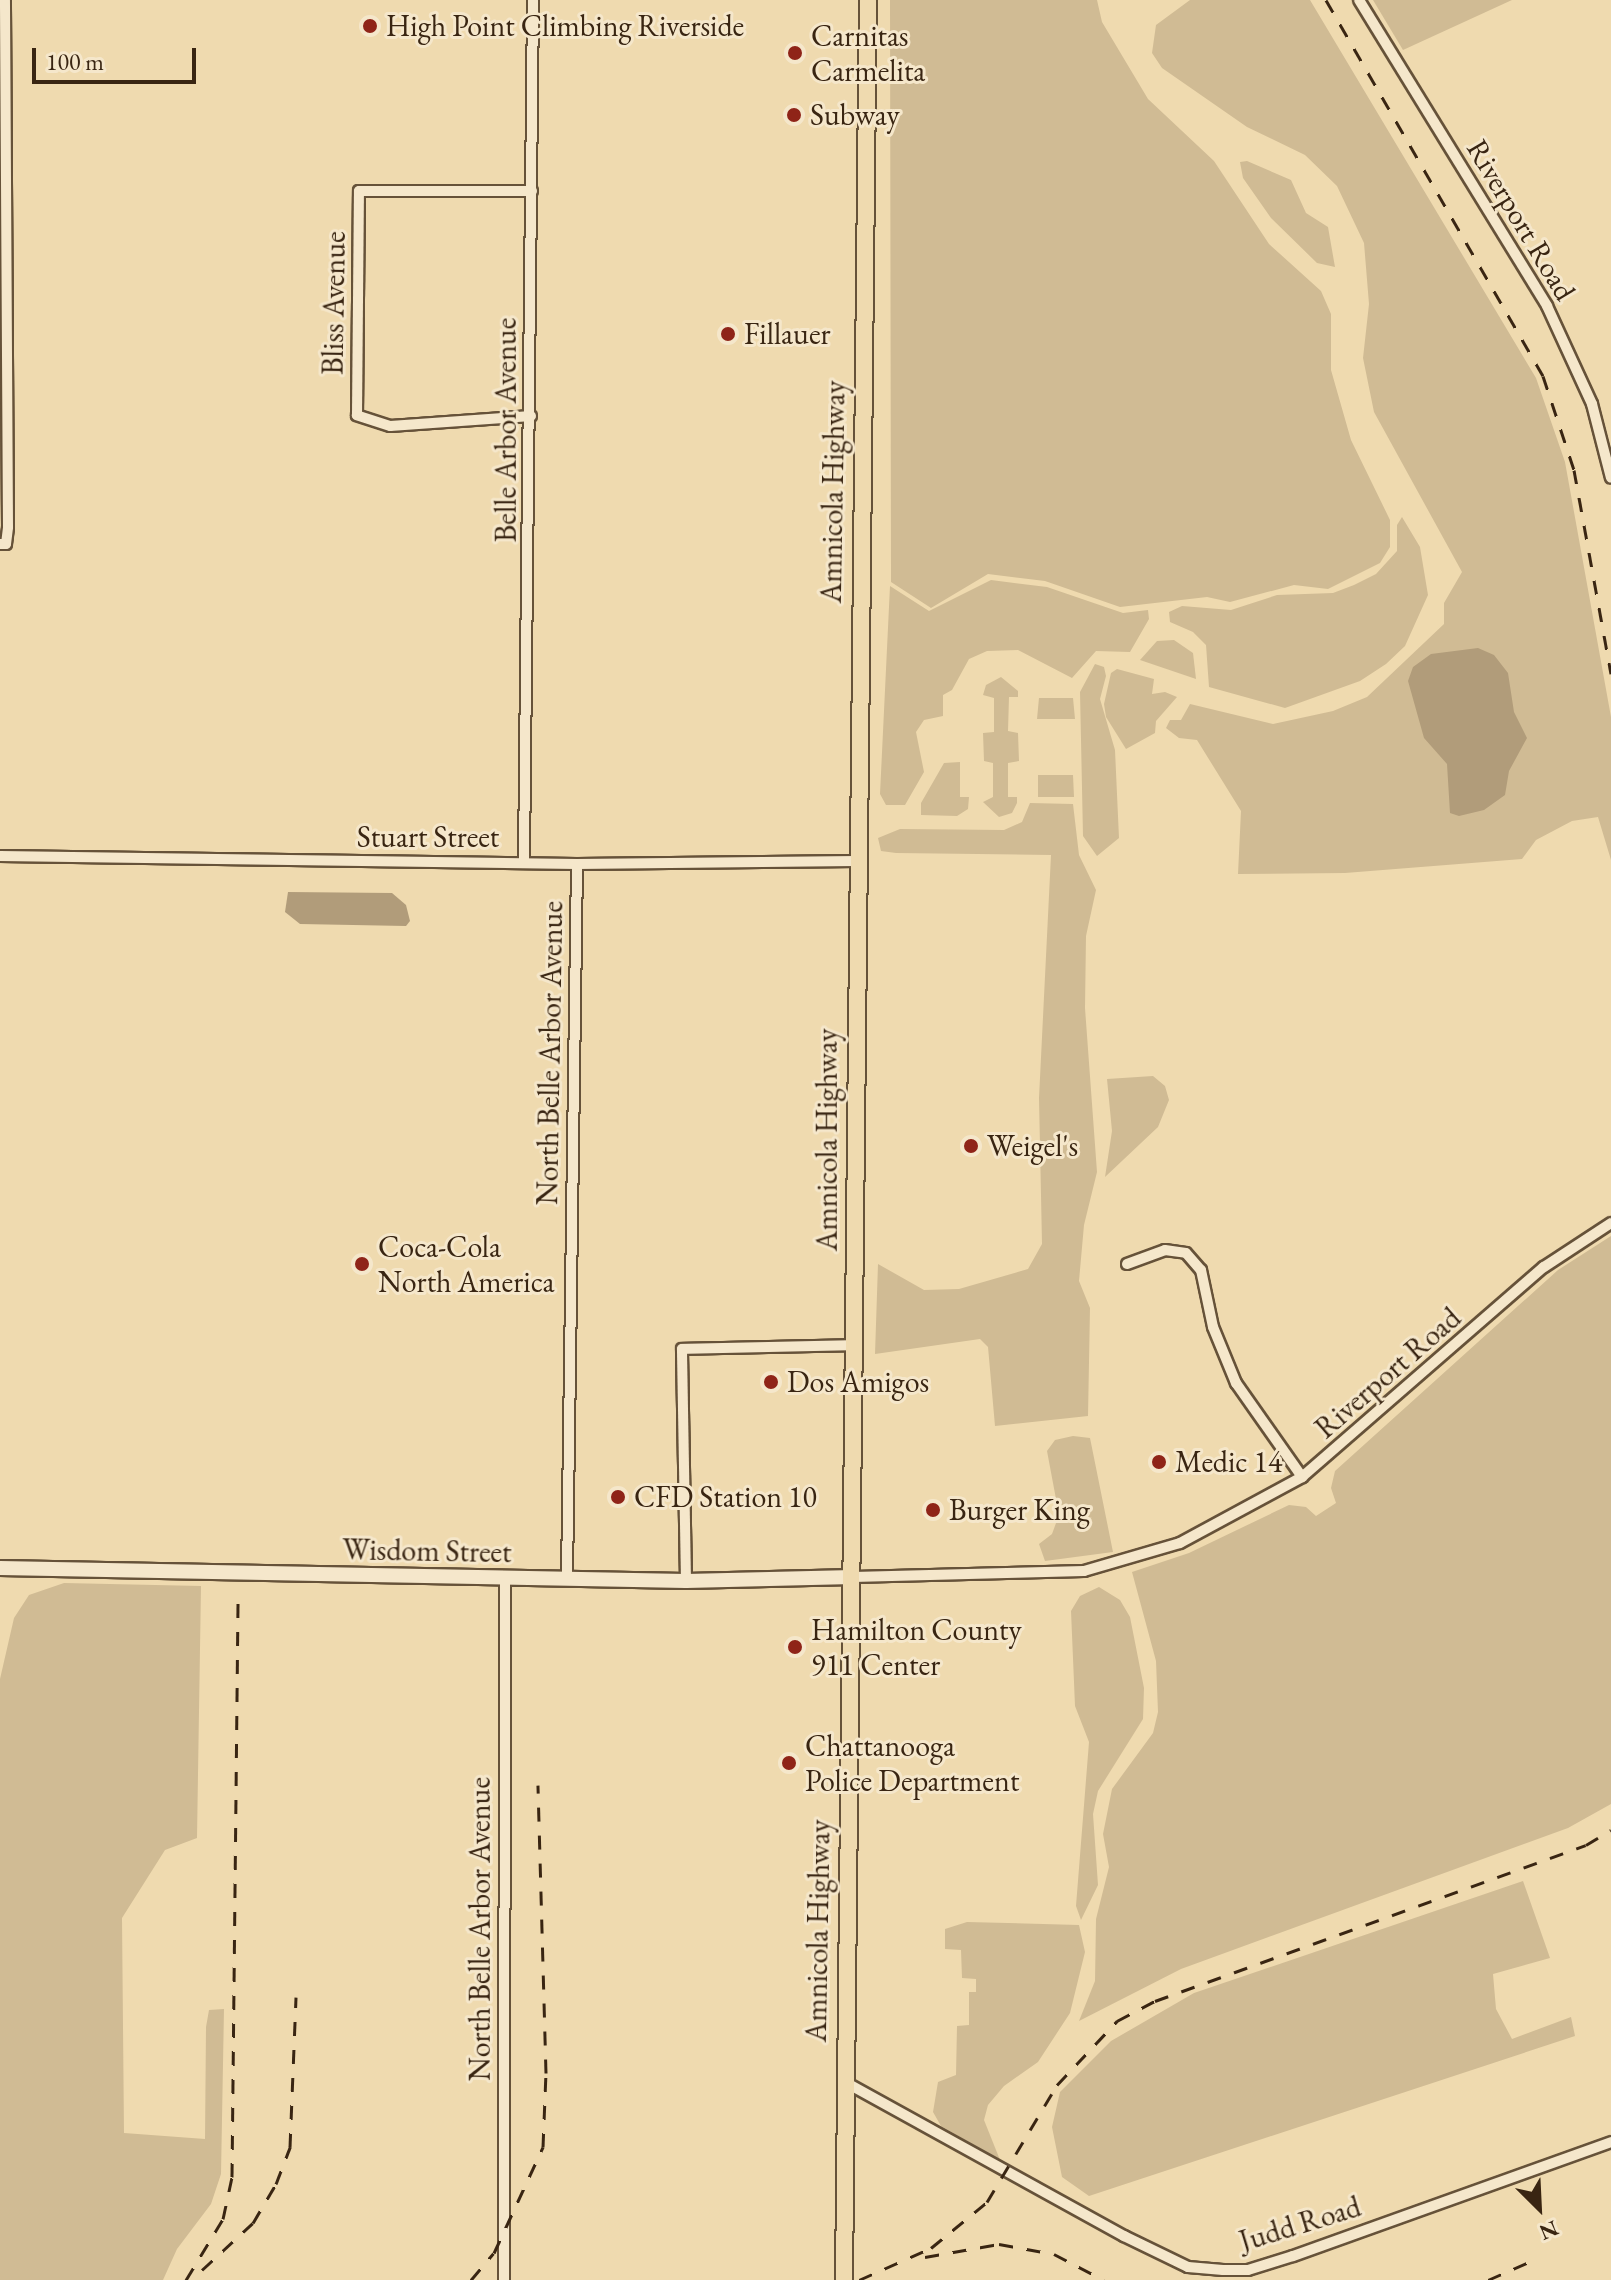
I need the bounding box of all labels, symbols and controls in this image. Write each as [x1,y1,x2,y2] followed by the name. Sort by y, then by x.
[386,8,744,44] place label: High Point Climbing Riverside
[361,17,379,35] marker: High Point Climbing Riverside
[811,18,925,88] place label: Carnitas Carmelita
[36,32,200,82] scale bar
[786,44,804,62] marker: Carnitas Carmelita
[46,46,104,77] text: 100 m
[810,97,900,133] place label: Subway
[785,106,803,124] marker: Subway
[1459,133,1583,307] street label: Riverport Road
[315,231,353,375] street label: Bliss Avenue
[744,316,831,352] place label: Fillauer
[488,318,524,542] street label: Belle Arbor Avenue
[719,325,737,343] marker: Fillauer
[813,380,853,604] street label: Amnicola Highway
[357,819,499,855] street label: Stuart Street
[529,901,571,1205] street label: North Belle Arbor Avenue
[809,1029,845,1251] street label: Amnicola Highway
[987,1128,1078,1164] place label: Weigel's
[962,1137,980,1155] marker: Weigel's
[378,1229,554,1300] place label: Coca-Cola North America
[353,1255,371,1273] marker: Coca-Cola North America
[1308,1300,1468,1446] street label: Riverport Road
[787,1364,929,1400] place label: Dos Amigos
[762,1373,780,1391] marker: Dos Amigos
[1175,1444,1282,1480] place label: Medic 14
[1150,1453,1168,1471] marker: Medic 14
[634,1479,817,1515] place label: CFD Station 10
[609,1488,627,1506] marker: CFD Station 10
[949,1492,1090,1528] place label: Burger King
[924,1501,942,1519] marker: Burger King
[342,1532,512,1570] street label: Wisdom Street
[811,1612,1022,1682] place label: Hamilton County 911 Center
[786,1638,804,1656] marker: Hamilton County 911 Center
[805,1728,1019,1798] place label: Chattanooga Police Department
[780,1754,798,1772] marker: Chattanooga Police Department
[462,1777,498,2081] street label: North Belle Arbor Avenue
[798,1819,838,2043] street label: Amnicola Highway
[1499,2168,1579,2248] north arrow
[1235,2188,1365,2260] street label: Judd Road
[1535,2214,1563,2247] text: N

